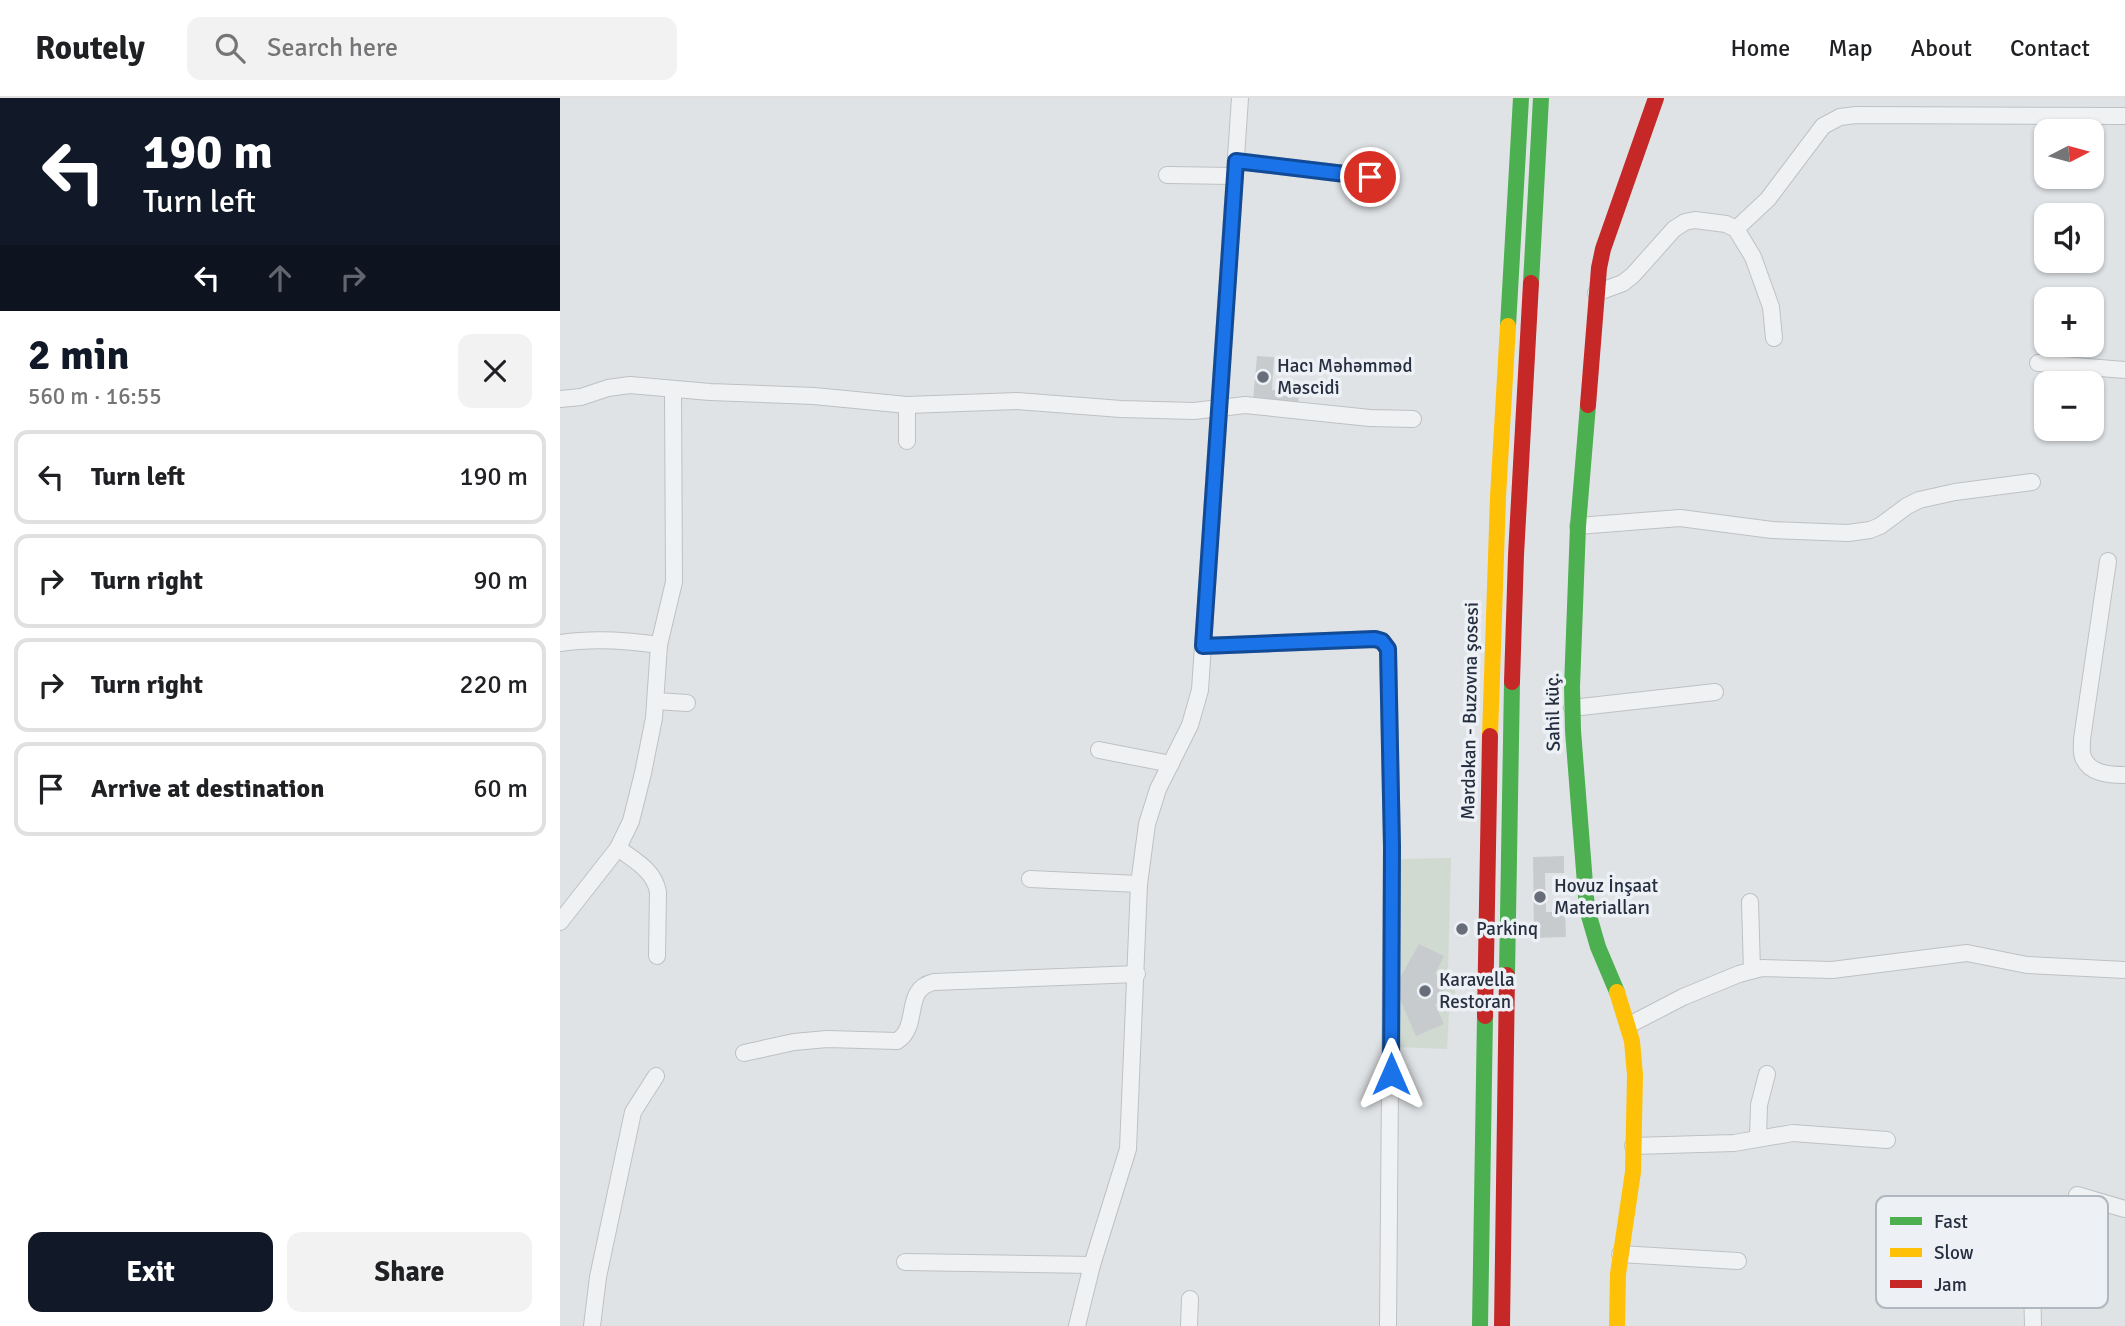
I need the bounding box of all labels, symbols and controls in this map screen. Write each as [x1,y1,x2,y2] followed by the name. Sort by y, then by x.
[187,17,677,80] search box
[35,28,145,69] text: Routely
[211,29,249,67] icon: search
[267,32,398,64] text: Search here
[1730,33,1790,63] text: Home
[1828,33,1873,63] text: Map
[1911,33,1972,63] text: About
[2010,33,2090,63] text: Contact
[2034,119,2104,189] north arrow
[2034,119,2104,441] map controls
[143,122,273,182] text: 190 m
[28,126,119,217] icon: left
[1340,147,1400,207] pin
[1351,158,1389,196] icon: arrive
[143,182,256,221] text: Turn left
[2034,203,2104,273] button: sound
[188,259,226,297] icon: left
[261,259,299,297] icon: ahead
[334,259,372,297] icon: right
[2034,287,2104,357] button: +
[28,330,129,381] text: 2 min
[458,334,532,408] button: close
[1277,354,1412,400] place label: Hacı Məhəmməd Məscidi
[1255,369,1271,385] marker: Hacı Məhəmməd Məscidi
[2034,371,2104,441] button: −
[28,382,162,411] text: 560 m · 16:55
[32,458,70,496] icon: left
[91,461,185,493] text: Turn left
[459,461,528,493] text: 190 m
[32,562,70,600] icon: right
[91,565,203,597] text: Turn right
[473,565,528,597] text: 90 m
[1456,602,1484,820] street label: Mərdəkan - Buzovna şosesi
[32,666,70,704] icon: right
[91,669,203,701] text: Turn right
[459,669,528,701] text: 220 m
[1540,672,1566,752] street label: Sahil küç.
[32,770,70,808] icon: arrive
[91,773,324,805] text: Arrive at destination
[473,773,528,805] text: 60 m
[1554,874,1659,920] place label: Hovuz İnşaat Materialları
[1532,889,1548,905] marker: Hovuz İnşaat Materialları
[1476,917,1538,941] place label: Parkinq
[1454,921,1470,937] marker: Parkinq
[1439,968,1515,1014] place label: Karavella Restoran
[1417,983,1433,999] marker: Karavella Restoran
[1354,1037,1428,1111] position arrow
[1876,1196,2108,1308] legend
[1934,1210,1968,1234] text: Fast
[28,1232,273,1312] button: Exit
[287,1232,532,1312] button: Share
[1934,1241,1974,1265] text: Slow
[1934,1273,1967,1297] text: Jam

